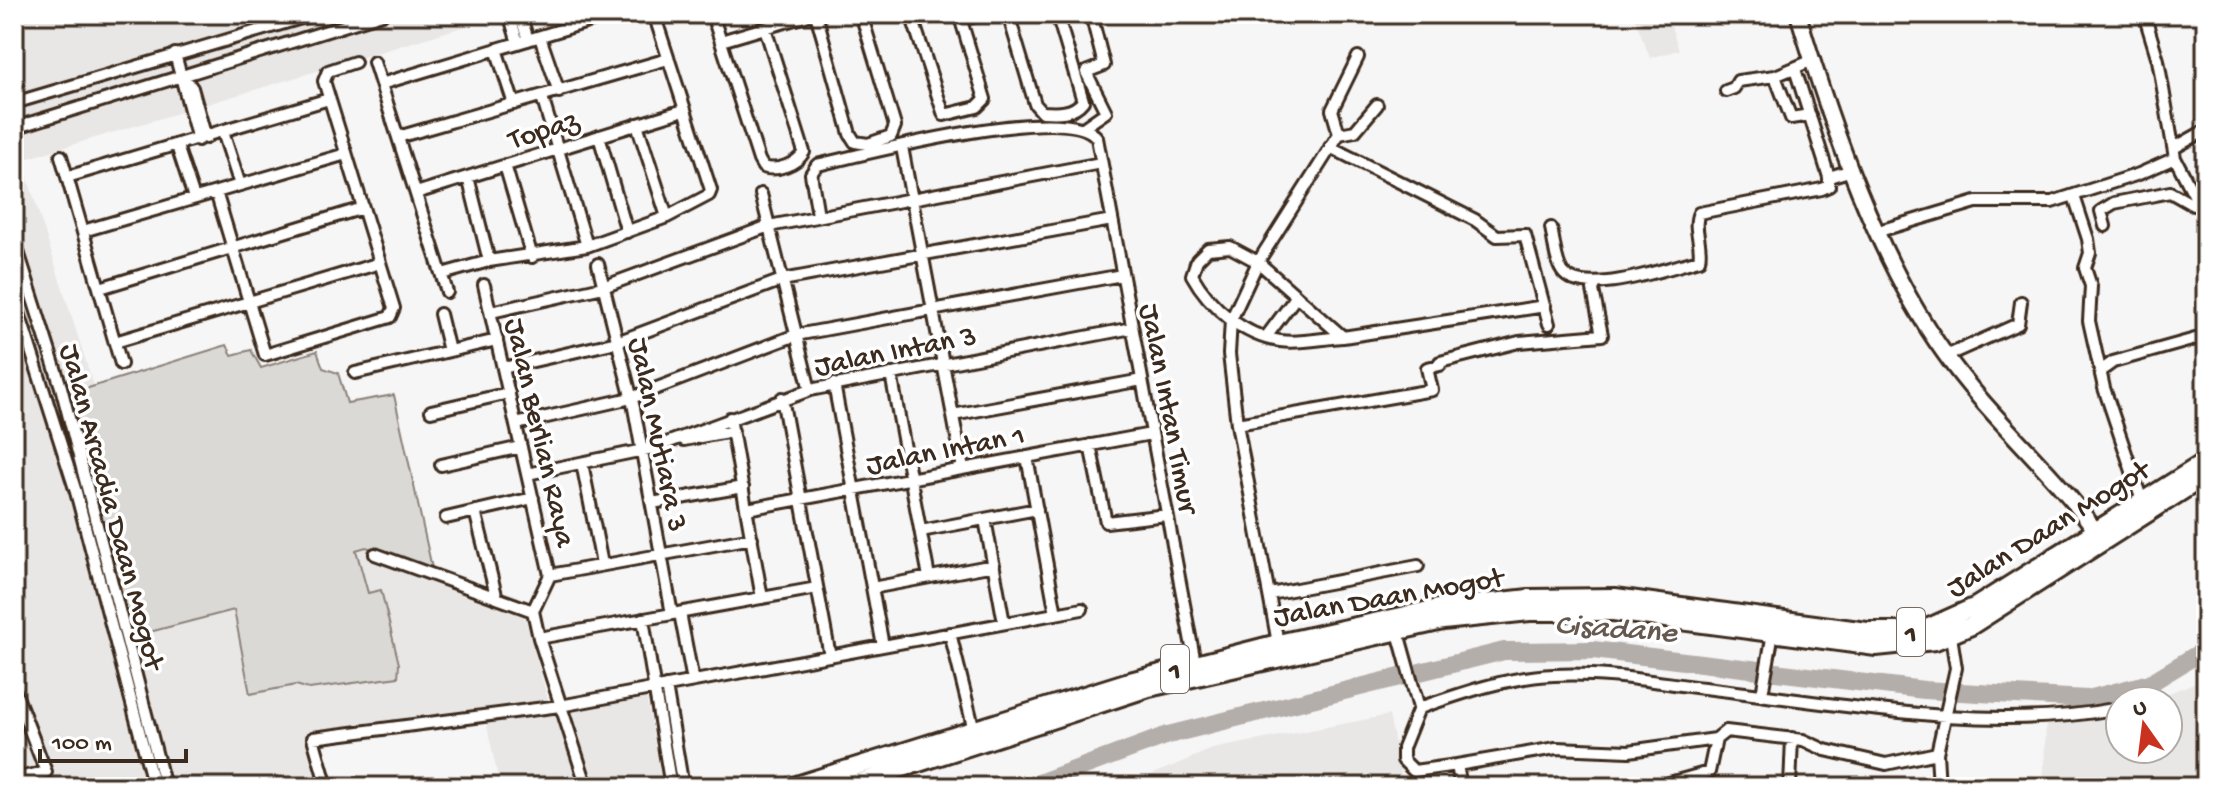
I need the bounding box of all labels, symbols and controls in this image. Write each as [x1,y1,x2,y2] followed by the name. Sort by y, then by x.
[503,105,584,160] street label: Topaz
[1129,301,1205,519] street label: Jalan Intan Timur
[494,315,581,552] street label: Jalan Berlian Raya
[812,321,980,386] street label: Jalan Intan 3
[618,335,693,535] street label: Jalan Mutiara 3
[49,341,171,676] street label: Jalan Arcadia Daan Mogot
[863,420,1028,485] street label: Jalan Intan 1
[1941,453,2160,607] street label: Jalan Daan Mogot
[1271,562,1509,637] street label: Jalan Daan Mogot
[1553,608,1679,654] water label: Cisadane
[1897,608,1925,656] road number: 1
[1161,645,1189,693] road number: 1
[2104,685,2184,765] north arrow
[2131,695,2150,724] text: U
[40,713,186,763] scale bar
[51,730,112,759] text: 100 m

